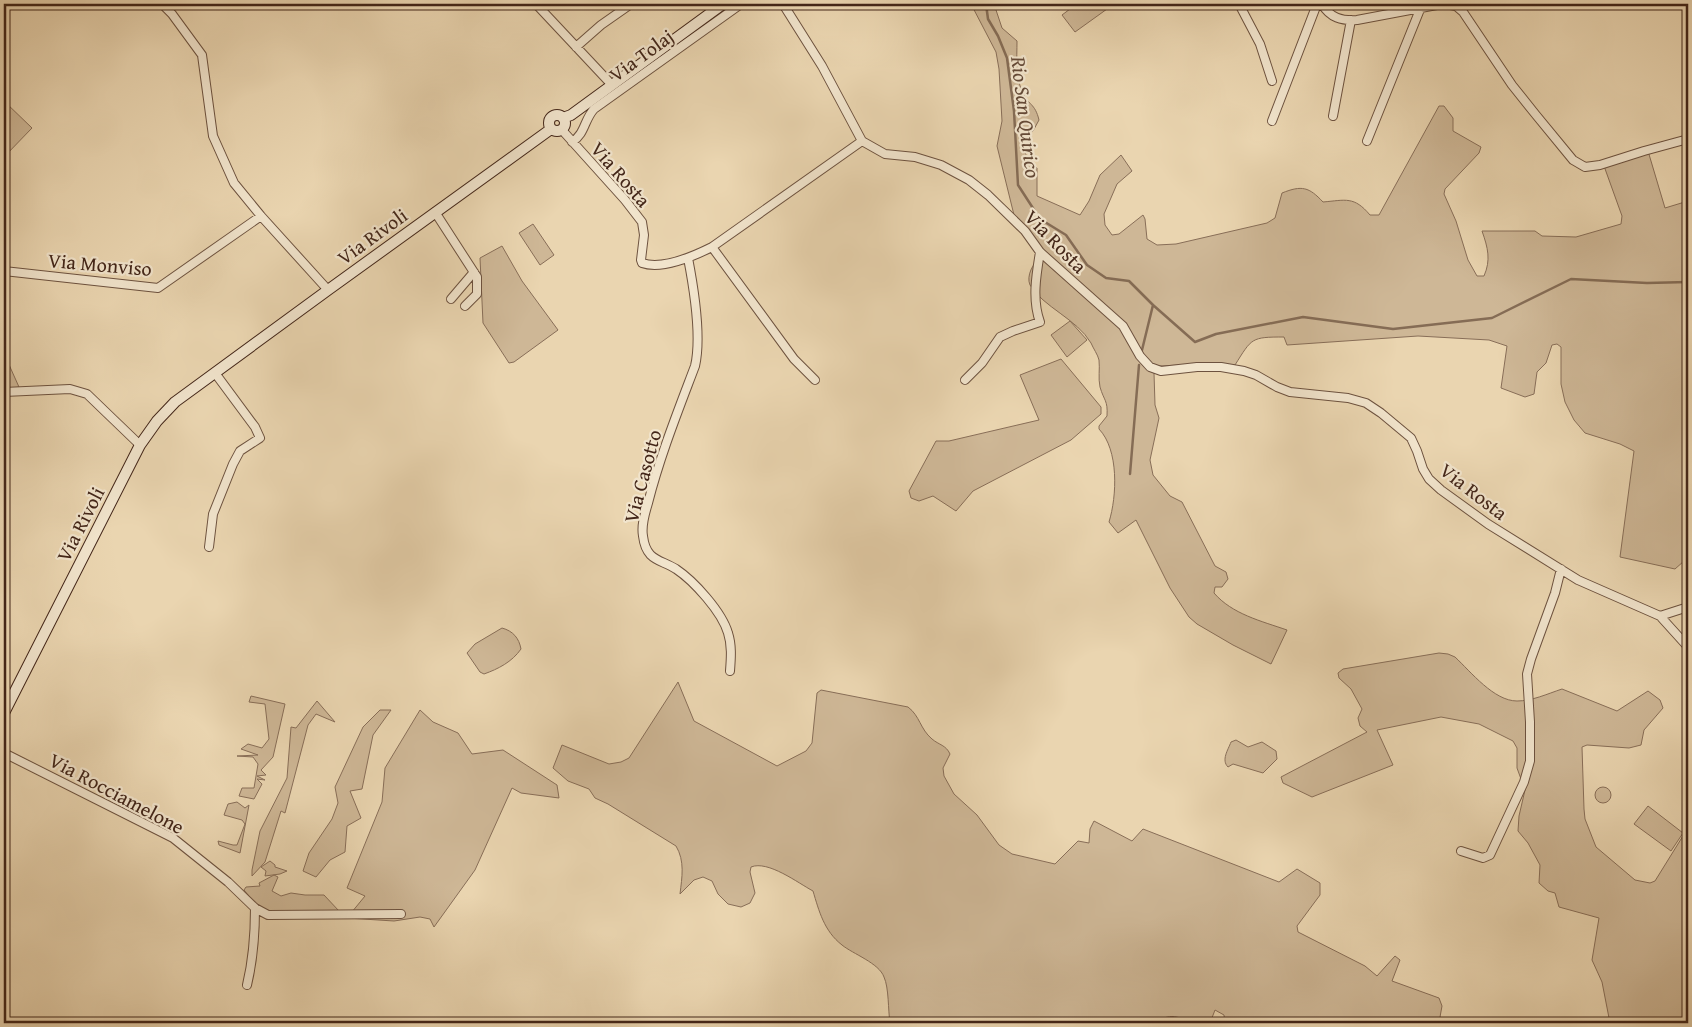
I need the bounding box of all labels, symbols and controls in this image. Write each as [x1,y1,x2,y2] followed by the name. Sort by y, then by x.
[603,22,679,88] street label: Via Tolaj
[1003,53,1049,180] water label: Rio San Quirico
[584,135,658,214] street label: Via Rosta
[331,200,413,271] street label: Via Rivoli
[1018,203,1094,280] street label: Via Rosta
[47,245,153,283] street label: Via Monviso
[616,426,668,526] street label: Via Casotto
[1434,455,1514,527] street label: Via Rosta
[49,481,111,567] street label: Via Rivoli
[44,745,190,841] street label: Via Rocciamelone

